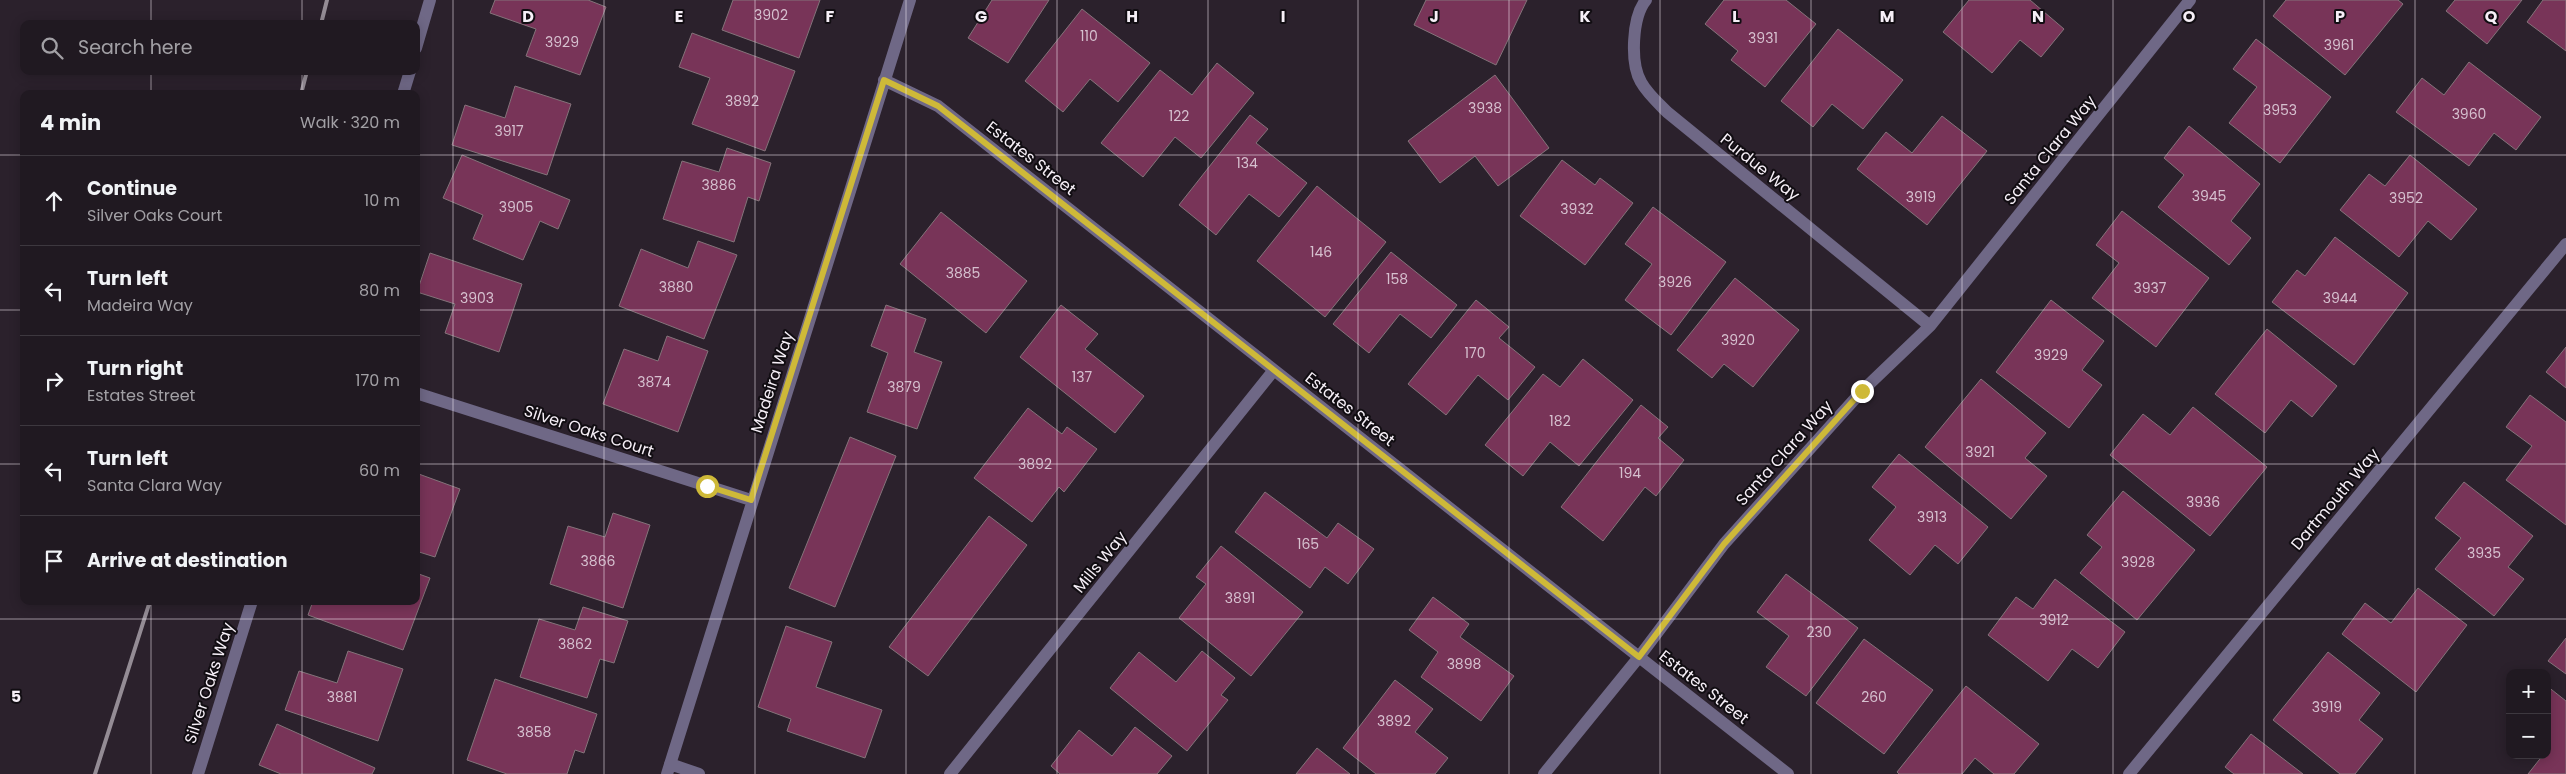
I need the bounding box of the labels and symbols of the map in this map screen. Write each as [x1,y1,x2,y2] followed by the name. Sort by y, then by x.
[522,5,534,28] text: D
[675,5,683,28] text: E
[754,5,788,25] house number: 3902
[826,5,835,28] text: F
[975,5,987,28] text: G
[1126,5,1138,28] text: H
[1281,5,1285,28] text: I
[1429,5,1439,28] text: J
[1579,5,1591,28] text: K
[1732,5,1740,28] text: L
[1880,5,1894,28] text: M
[2032,5,2044,28] text: N
[2183,5,2196,28] text: O
[2335,5,2345,28] text: P
[2485,5,2498,28] text: Q
[1080,26,1098,46] house number: 110
[1748,28,1778,48] house number: 3931
[545,32,579,52] house number: 3929
[2324,35,2354,55] house number: 3961
[1999,90,2101,210] street label: Santa Clara Way
[725,91,759,111] house number: 3892
[1468,98,1502,118] house number: 3938
[2263,100,2297,120] house number: 3953
[2452,104,2486,124] house number: 3960
[1169,106,1189,126] house number: 122
[981,116,1081,201] street label: Estates Street
[494,121,524,141] house number: 3917
[1715,128,1805,206] street label: Purdue Way
[1236,153,1258,173] house number: 134
[702,175,737,195] house number: 3886
[2192,186,2226,206] house number: 3945
[1906,187,1936,207] house number: 3919
[2389,188,2423,208] house number: 3952
[499,197,533,217] house number: 3905
[1560,199,1594,219] house number: 3932
[1310,242,1332,262] house number: 146
[946,263,980,283] house number: 3885
[1386,269,1408,289] house number: 158
[1658,272,1692,292] house number: 3926
[659,277,693,297] house number: 3880
[2134,278,2167,298] house number: 3937
[460,288,494,308] house number: 3903
[2323,288,2358,308] house number: 3944
[745,328,799,436] street label: Madeira Way
[1721,330,1755,350] house number: 3920
[1465,343,1485,363] house number: 170
[2034,345,2068,365] house number: 3929
[1072,367,1093,387] house number: 137
[1300,367,1400,452] street label: Estates Street
[637,372,671,392] house number: 3874
[887,377,921,397] house number: 3879
[1851,380,1874,403] route end
[1730,395,1838,511] street label: Santa Clara Way
[521,399,657,463] street label: Silver Oaks Court
[1549,411,1571,431] house number: 182
[1965,442,1995,462] house number: 3921
[2285,443,2385,555] street label: Dartmouth Way
[1018,454,1052,474] house number: 3892
[1619,463,1641,483] house number: 194
[696,475,719,498] route start
[2186,492,2220,512] house number: 3936
[1917,507,1947,527] house number: 3913
[1068,526,1132,598] street label: Mills Way
[1297,534,1319,554] house number: 165
[2467,543,2501,563] house number: 3935
[581,551,616,571] house number: 3866
[2121,552,2155,572] house number: 3928
[1225,588,1255,608] house number: 3891
[2039,610,2069,630] house number: 3912
[179,619,239,747] street label: Silver Oaks Way
[1806,622,1832,642] house number: 230
[558,634,592,654] house number: 3862
[1654,645,1754,730] street label: Estates Street
[1447,654,1482,674] house number: 3898
[11,685,21,708] text: 5
[327,687,357,707] house number: 3881
[1861,687,1887,707] house number: 260
[2312,697,2342,717] house number: 3919
[1377,711,1411,731] house number: 3892
[517,722,552,742] house number: 3858

